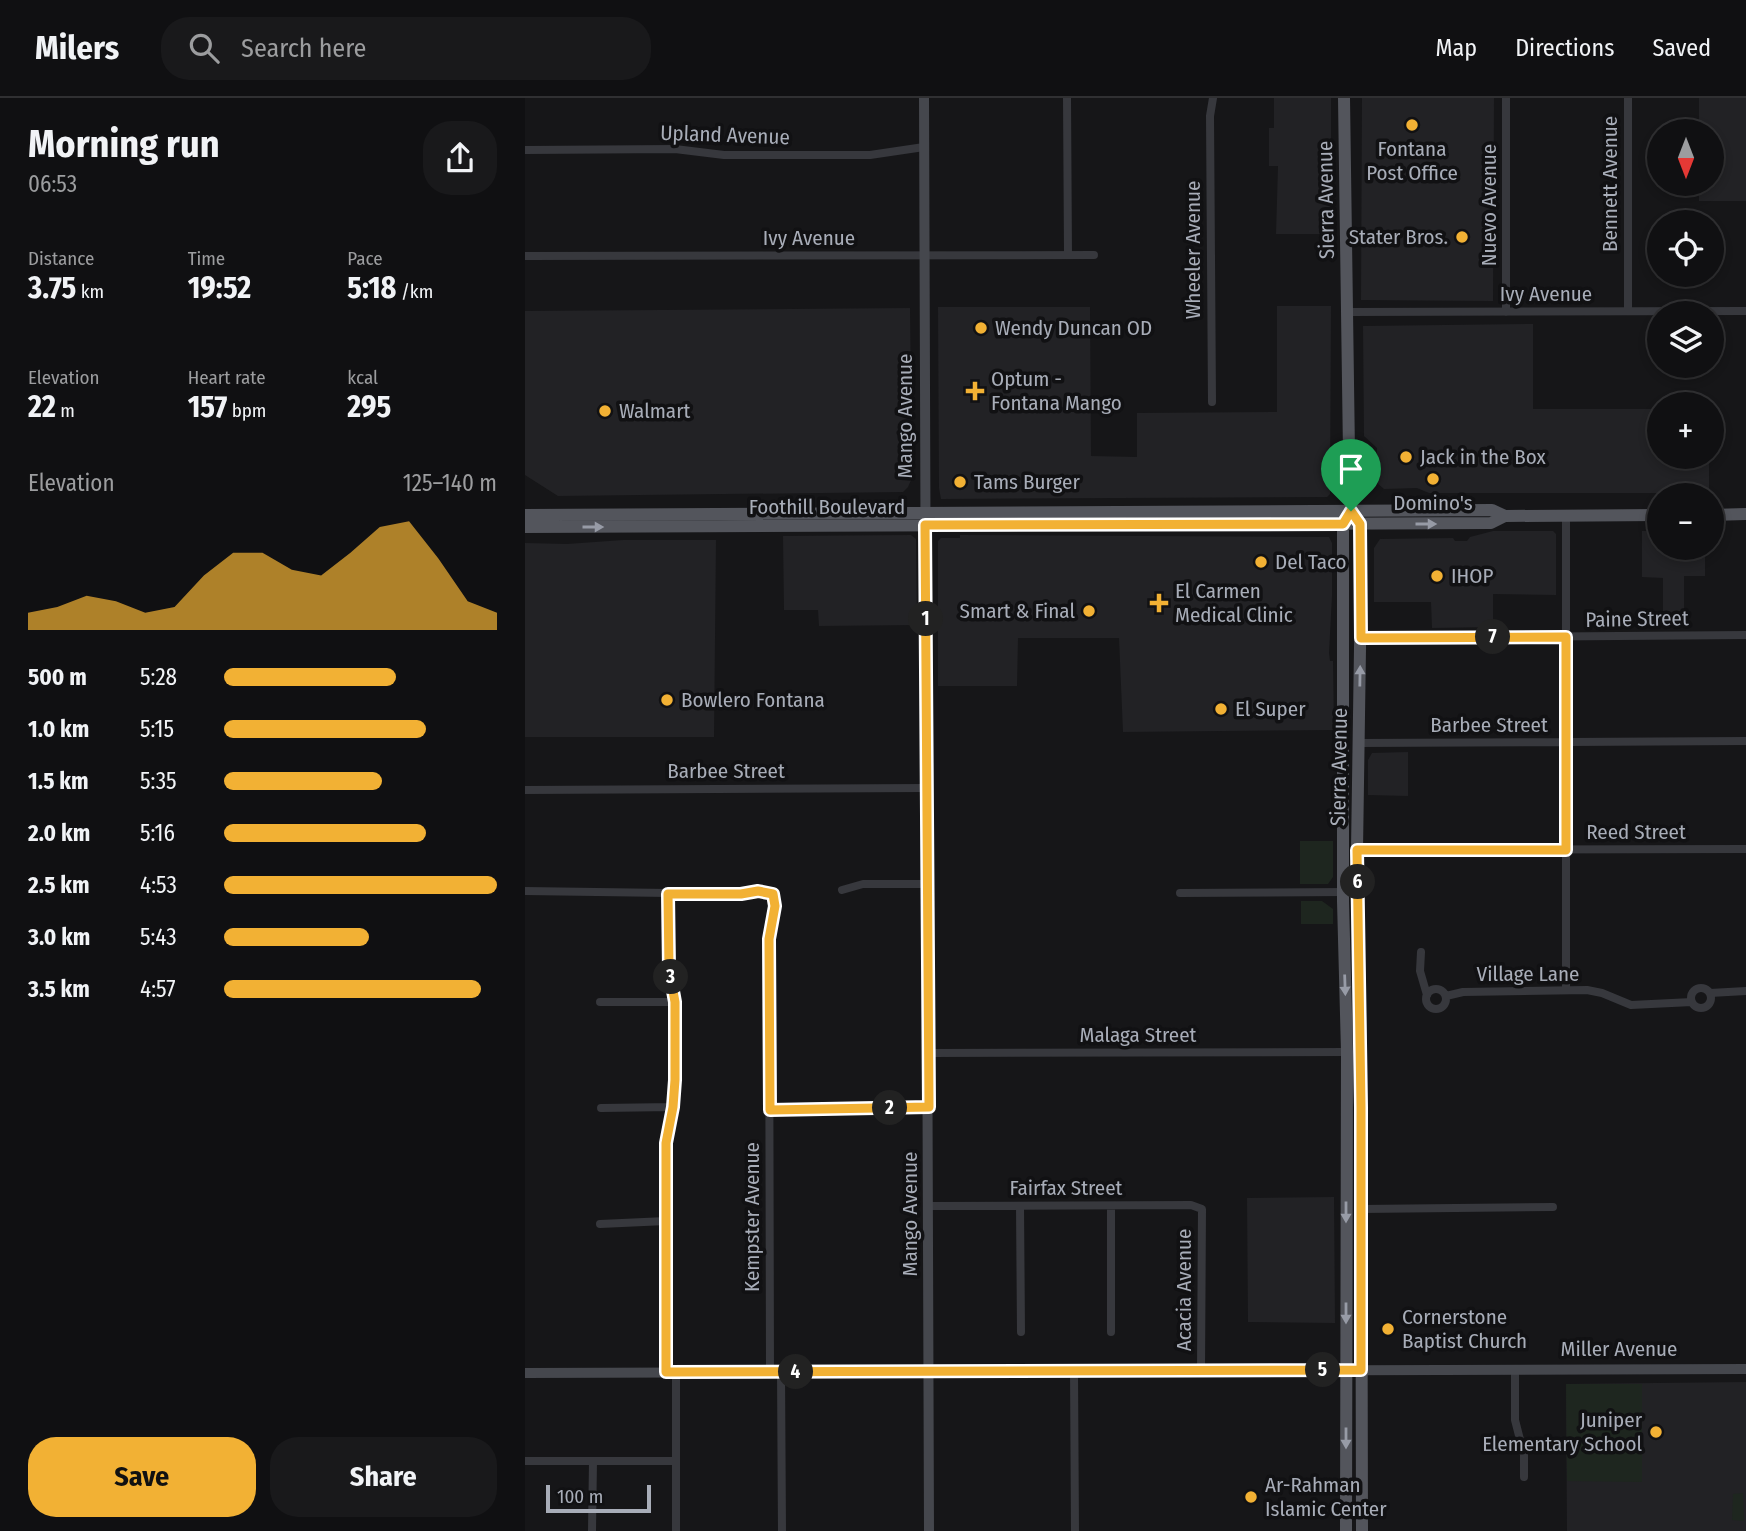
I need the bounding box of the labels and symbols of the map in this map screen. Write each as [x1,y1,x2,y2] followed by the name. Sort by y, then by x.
[1597,116,1623,252] street label: Bennett Avenue
[1404,117,1420,133] marker: Fontana Post Office
[1647,119,1724,196] north arrow
[660,120,790,150] street label: Upland Avenue
[1366,136,1458,186] place label: Fontana Post Office
[1312,141,1340,259] street label: Sierra Avenue
[1476,144,1502,266] street label: Nuevo Avenue
[1180,181,1206,319] street label: Wheeler Avenue
[1349,224,1448,250] place label: Stater Bros.
[763,225,855,251] street label: Ivy Avenue
[1454,229,1470,245] marker: Stater Bros.
[1500,281,1592,307] street label: Ivy Avenue
[995,315,1152,341] place label: Wendy Duncan OD
[973,320,989,336] marker: Wendy Duncan OD
[892,354,918,478] street label: Mango Avenue
[991,366,1122,416] place label: Optum - Fontana Mango
[965,381,985,401] marker: Optum - Fontana Mango
[619,398,690,424] place label: Walmart
[597,403,613,419] marker: Walmart
[1321,439,1381,511] pin
[1420,444,1547,470] place label: Jack in the Box
[1398,449,1414,465] marker: Jack in the Box
[974,469,1080,495] place label: Tams Burger
[1425,471,1441,487] marker: Domino's
[952,474,968,490] marker: Tams Burger
[1393,490,1473,516] place label: Domino's
[749,494,905,520] street label: Foothill Boulevard
[1415,518,1437,530] one-way arrow
[582,521,604,533] one-way arrow
[1275,549,1347,575] place label: Del Taco
[1253,554,1269,570] marker: Del Taco
[1451,563,1493,589] place label: IHOP
[1429,568,1445,584] marker: IHOP
[1175,578,1293,628] place label: El Carmen Medical Clinic
[1149,593,1169,613] marker: El Carmen Medical Clinic
[960,598,1075,624] place label: Smart & Final
[909,602,943,636] pin: 1
[1081,603,1097,619] marker: Smart & Final
[1585,605,1689,633] street label: Paine Street
[1475,620,1511,654] pin: 7
[1354,665,1366,687] one-way arrow
[681,687,825,713] place label: Bowlero Fontana
[659,692,675,708] marker: Bowlero Fontana
[1235,696,1306,722] place label: El Super
[1213,701,1229,717] marker: El Super
[1325,708,1353,826] street label: Sierra Avenue
[1430,712,1548,738] street label: Barbee Street
[667,758,785,784] street label: Barbee Street
[1586,819,1686,845] street label: Reed Street
[1341,864,1375,900] pin: 6
[653,960,689,994] pin: 3
[1477,961,1579,987] street label: Village Lane
[1339,974,1350,996] one-way arrow
[1080,1022,1197,1048] street label: Malaga Street
[873,1090,907,1126] pin: 2
[739,1142,765,1292] street label: Kempster Avenue
[897,1152,923,1276] street label: Mango Avenue
[1010,1175,1123,1201] street label: Fairfax Street
[1340,1201,1352,1223] one-way arrow
[1171,1229,1197,1351] street label: Acacia Avenue
[1340,1302,1352,1324] one-way arrow
[1402,1304,1527,1354] place label: Cornerstone Baptist Church
[1380,1321,1396,1337] marker: Cornerstone Baptist Church
[1561,1336,1677,1362] street label: Miller Avenue
[1305,1352,1341,1388] pin: 5
[779,1354,813,1390] pin: 4
[1482,1407,1643,1457] place label: Juniper Elementary School
[1648,1424,1664,1440] marker: Juniper Elementary School
[1340,1428,1352,1450] one-way arrow
[1265,1472,1387,1522] place label: Ar-Rahman Islamic Center
[546,1482,651,1514] scale bar
[1243,1489,1259,1505] marker: Ar-Rahman Islamic Center

